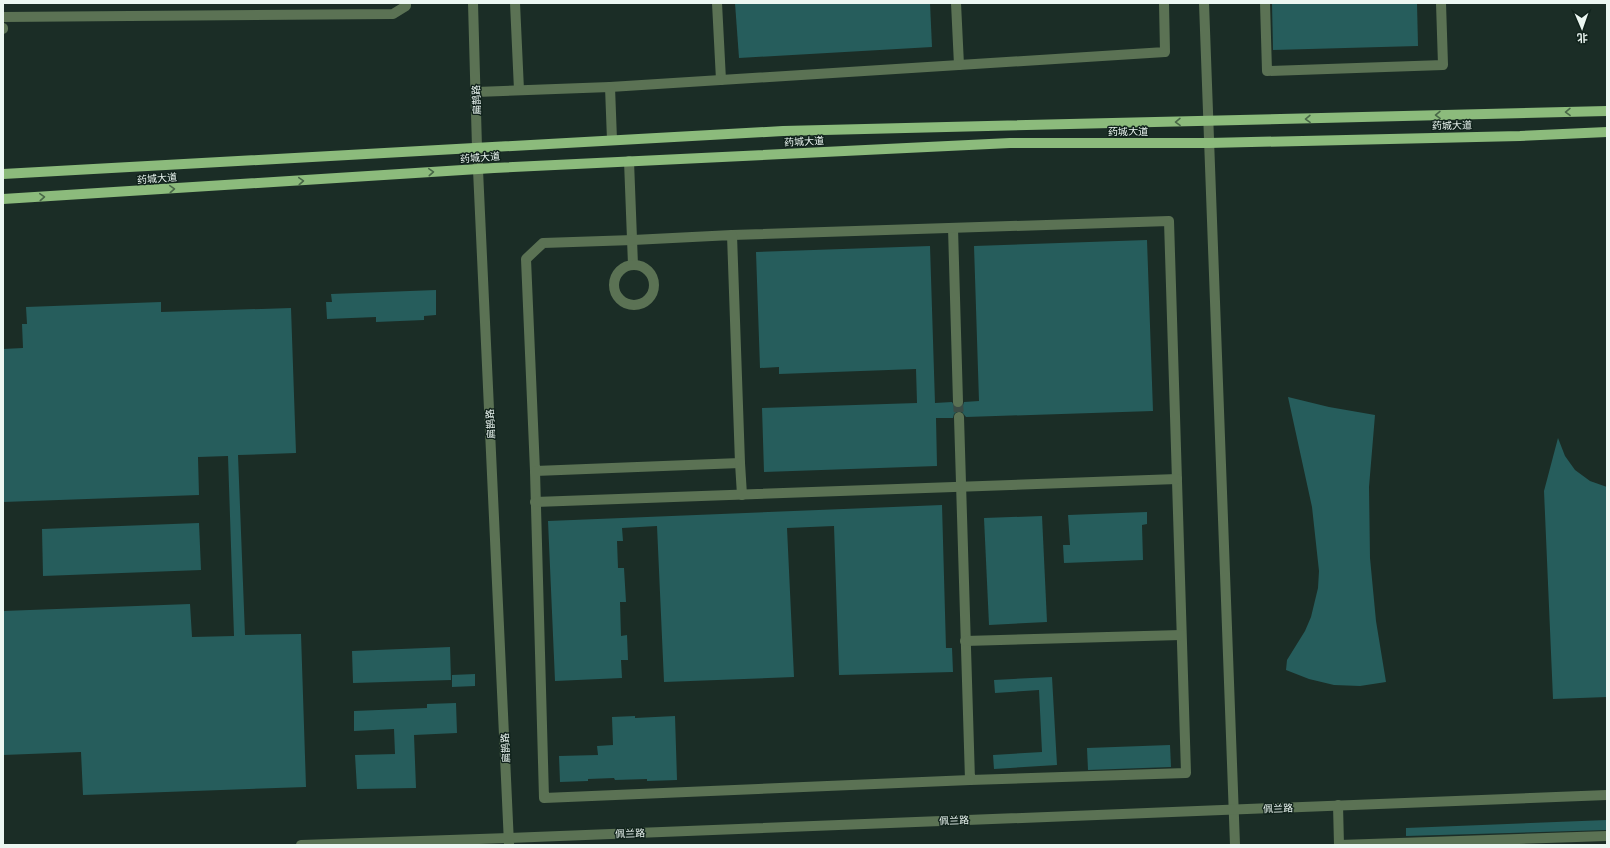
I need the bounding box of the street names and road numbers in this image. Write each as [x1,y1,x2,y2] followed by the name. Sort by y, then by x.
[469,85,484,115] street label: 扁鹊路
[1432,119,1472,132] street label: 药城大道
[1108,125,1148,138] street label: 药城大道
[784,134,824,149] street label: 药城大道
[460,150,500,165] street label: 药城大道
[137,171,177,186] street label: 药城大道
[483,409,498,439] street label: 扁鹊路
[498,733,513,763] street label: 扁鹊路
[1263,801,1293,816] street label: 佩兰路
[939,813,969,828] street label: 佩兰路
[615,826,645,841] street label: 佩兰路

